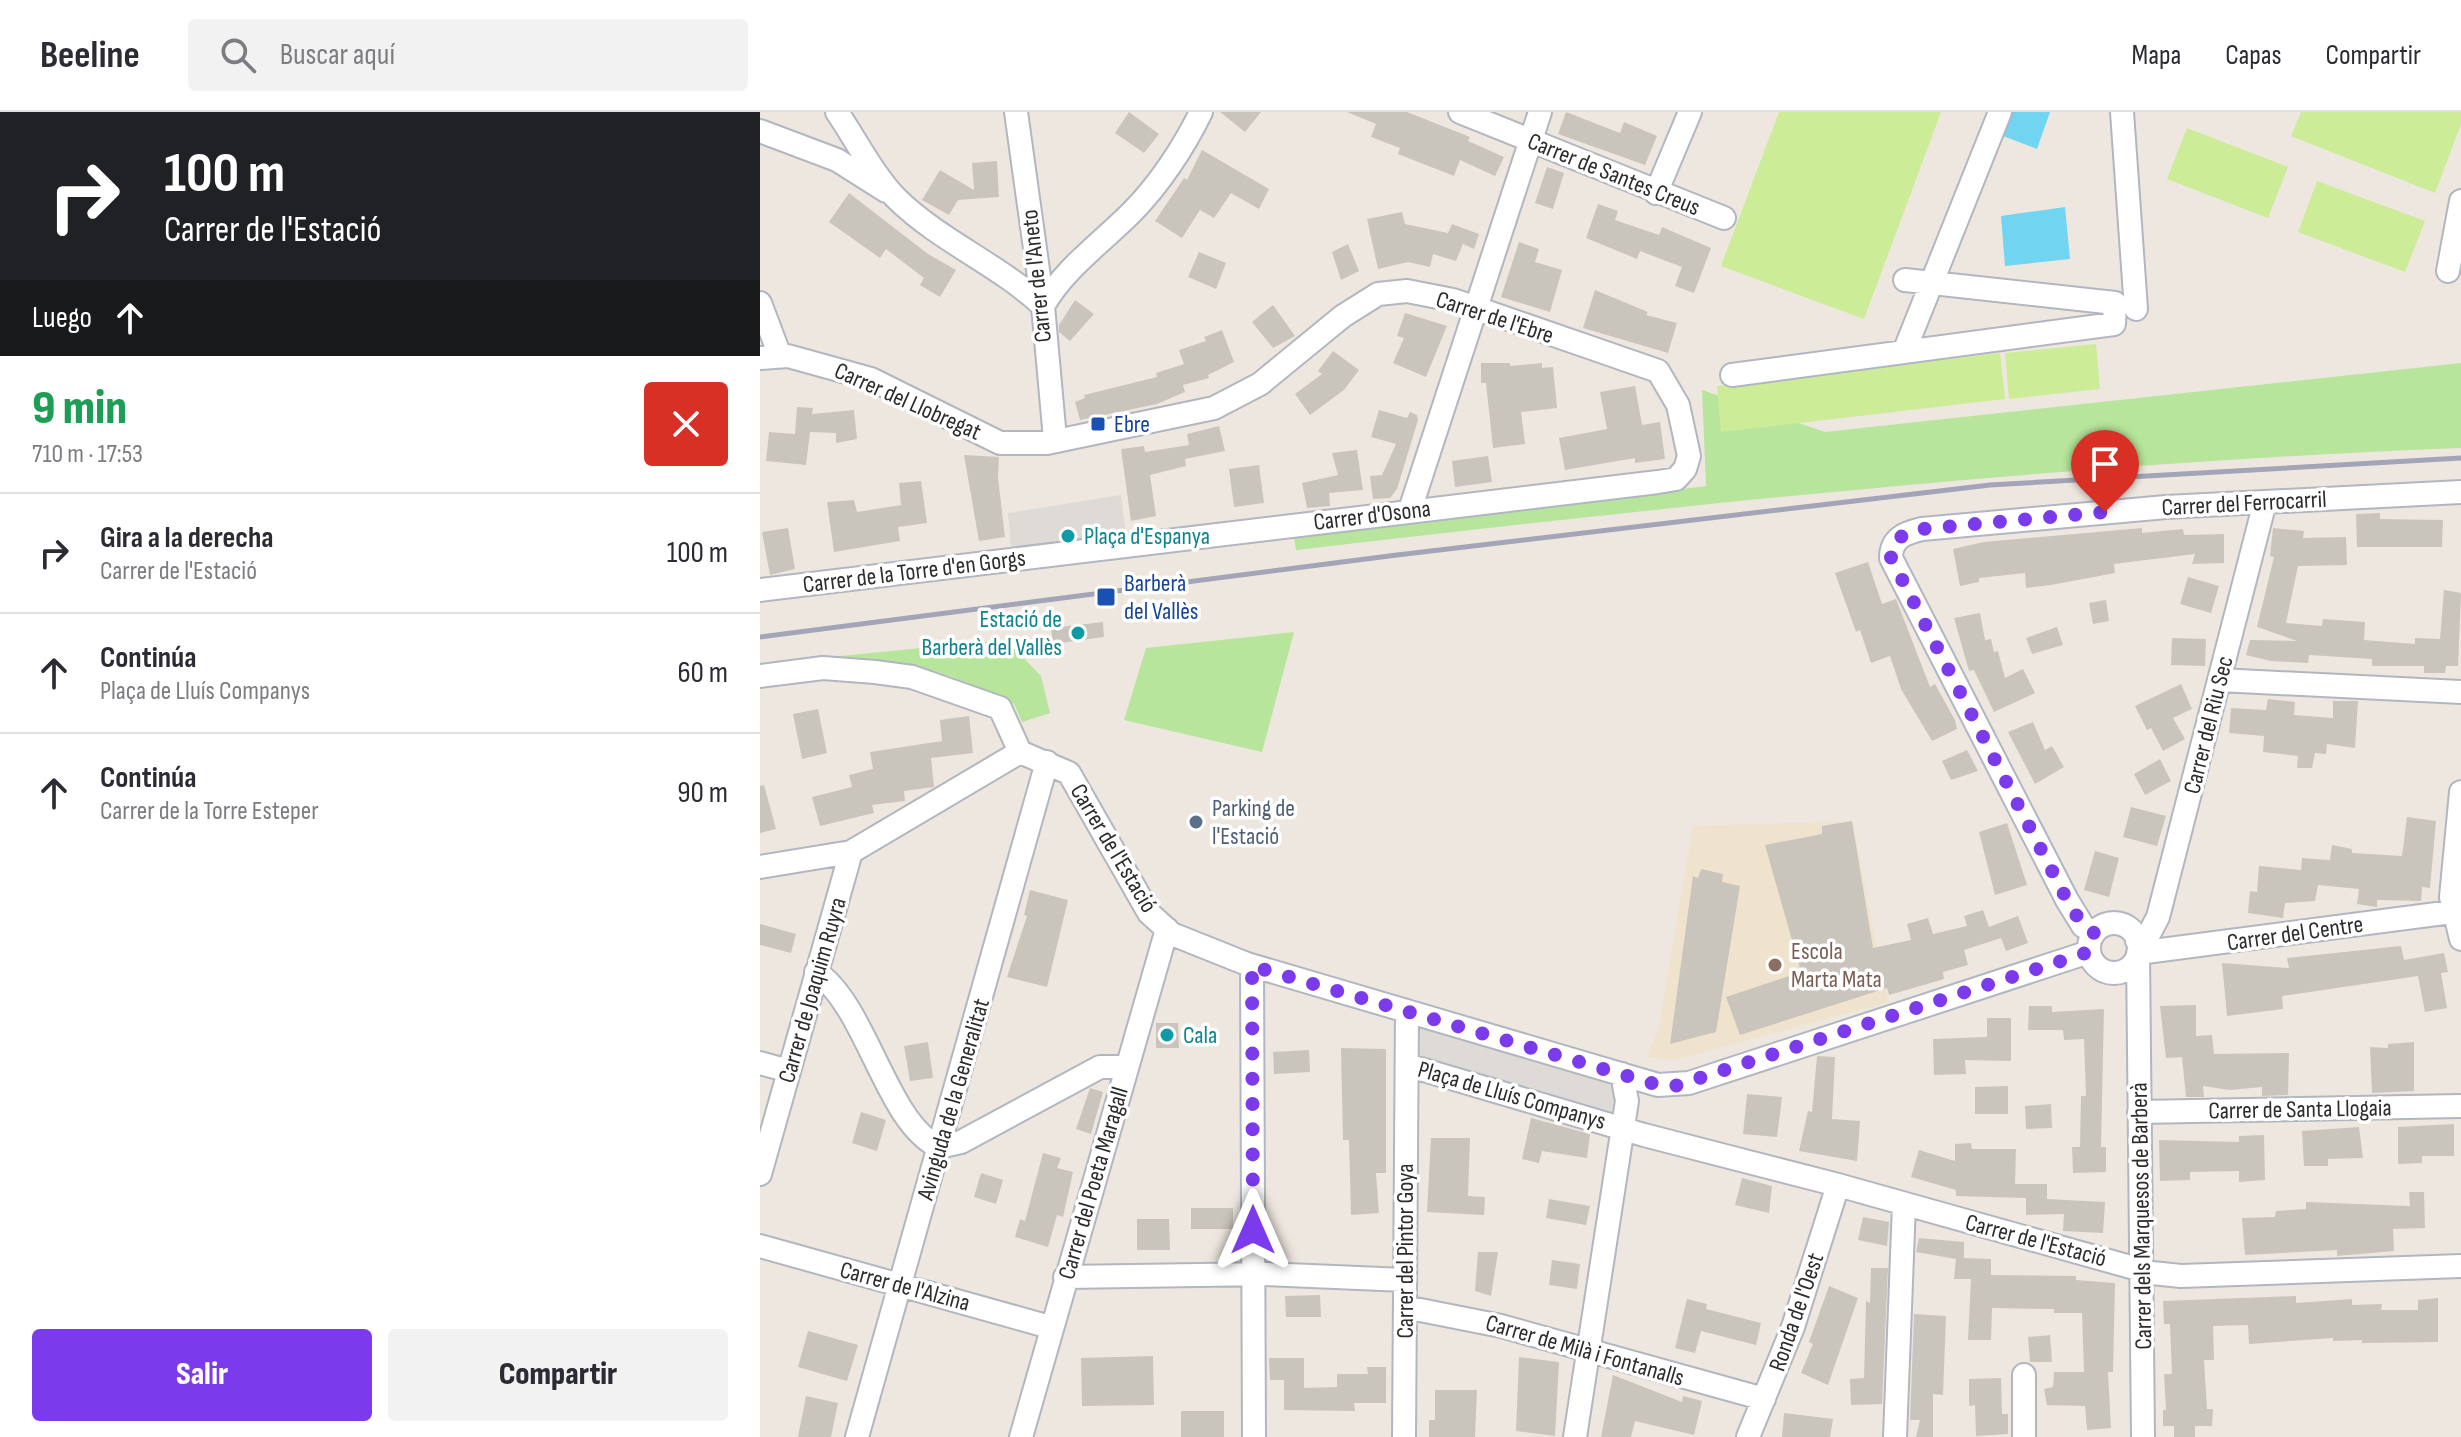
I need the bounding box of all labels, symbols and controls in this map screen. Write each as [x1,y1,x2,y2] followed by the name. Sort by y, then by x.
[188,19,748,91] search box
[40,33,140,78] text: Beeline
[216,33,260,77] icon: search
[280,37,395,73] text: Buscar aquí
[2132,39,2181,72] text: Mapa
[2225,39,2282,72] text: Capas
[2326,39,2421,72] text: Compartir
[1523,127,1704,222] street label: Carrer de Santes Creus
[164,141,285,208] text: 100 m
[32,144,136,248] icon: right
[1015,208,1058,344] street label: Carrer de l'Aneto
[164,209,381,252] text: Carrer de l'Estació
[1432,285,1557,350] street label: Carrer de l'Ebre
[108,296,152,340] icon: ahead
[32,300,92,336] text: Luego
[830,356,986,447] street label: Carrer del Llobregat
[32,380,127,437] text: 9 min
[644,382,728,466] button: close
[1114,410,1150,439] place label: Ebre
[1089,415,1107,433] marker: Ebre
[2071,430,2139,512] pin
[32,439,143,470] text: 710 m · 17:53
[2083,442,2127,486] icon: arrive
[2161,485,2327,522] street label: Carrer del Ferrocarril
[1312,494,1432,537] street label: Carrer d'Osona
[100,520,274,556] text: Gira a la derecha
[1084,522,1210,551] place label: Plaça d'Espanya
[1059,527,1077,545] marker: Plaça d'Espanya
[32,531,76,575] icon: right
[667,535,728,571] text: 100 m
[801,543,1027,600] street label: Carrer de la Torre d'en Gorgs
[100,556,257,587] text: Carrer de l'Estació
[1124,569,1198,626] place label: Barberà del Vallès
[1095,586,1117,608] marker: Barberà del Vallès
[922,605,1062,662] place label: Estació de Barberà del Vallès
[1069,624,1087,642] marker: Estació de Barberà del Vallès
[100,640,196,676] text: Continúa
[32,651,76,695] icon: ahead
[2177,653,2240,797] street label: Carrer del Riu Sec
[677,655,728,691] text: 60 m
[100,676,310,707] text: Plaça de Lluís Companys
[100,760,196,796] text: Continúa
[32,771,76,815] icon: ahead
[677,775,728,811] text: 90 m
[1064,779,1163,918] street label: Carrer de l'Estació
[1212,794,1295,851] place label: Parking de l'Estació
[100,796,319,827] text: Carrer de la Torre Esteper
[1187,813,1205,831] marker: Parking de l'Estació
[772,894,853,1086] street label: Carrer de Joaquim Ruyra
[2225,910,2365,957] street label: Carrer del Centre
[1791,937,1882,994] place label: Escola Marta Mata
[1766,956,1784,974] marker: Escola Marta Mata
[911,995,996,1204] street label: Avinguda de la Generalitat
[1183,1021,1217,1050] place label: Cala
[1158,1026,1176,1044] marker: Cala
[1415,1055,1609,1136] street label: Plaça de Lluís Companys
[2125,1082,2158,1350] street label: Carrer dels Marquesos de Barberà
[1052,1084,1135,1283] street label: Carrer del Poeta Maragall
[2208,1093,2392,1126] street label: Carrer de Santa Llogaia
[1391,1164,1420,1338] street label: Carrer del Pintor Goya
[1211,1188,1295,1272] position arrow
[1962,1208,2110,1273] street label: Carrer de l'Estació
[1763,1249,1830,1375] street label: Ronda de l'Oest
[837,1255,973,1318] street label: Carrer de l'Alzina
[1482,1308,1687,1393] street label: Carrer de Milà i Fontanalls
[32,1329,372,1421] button: Salir
[388,1329,728,1421] button: Compartir

